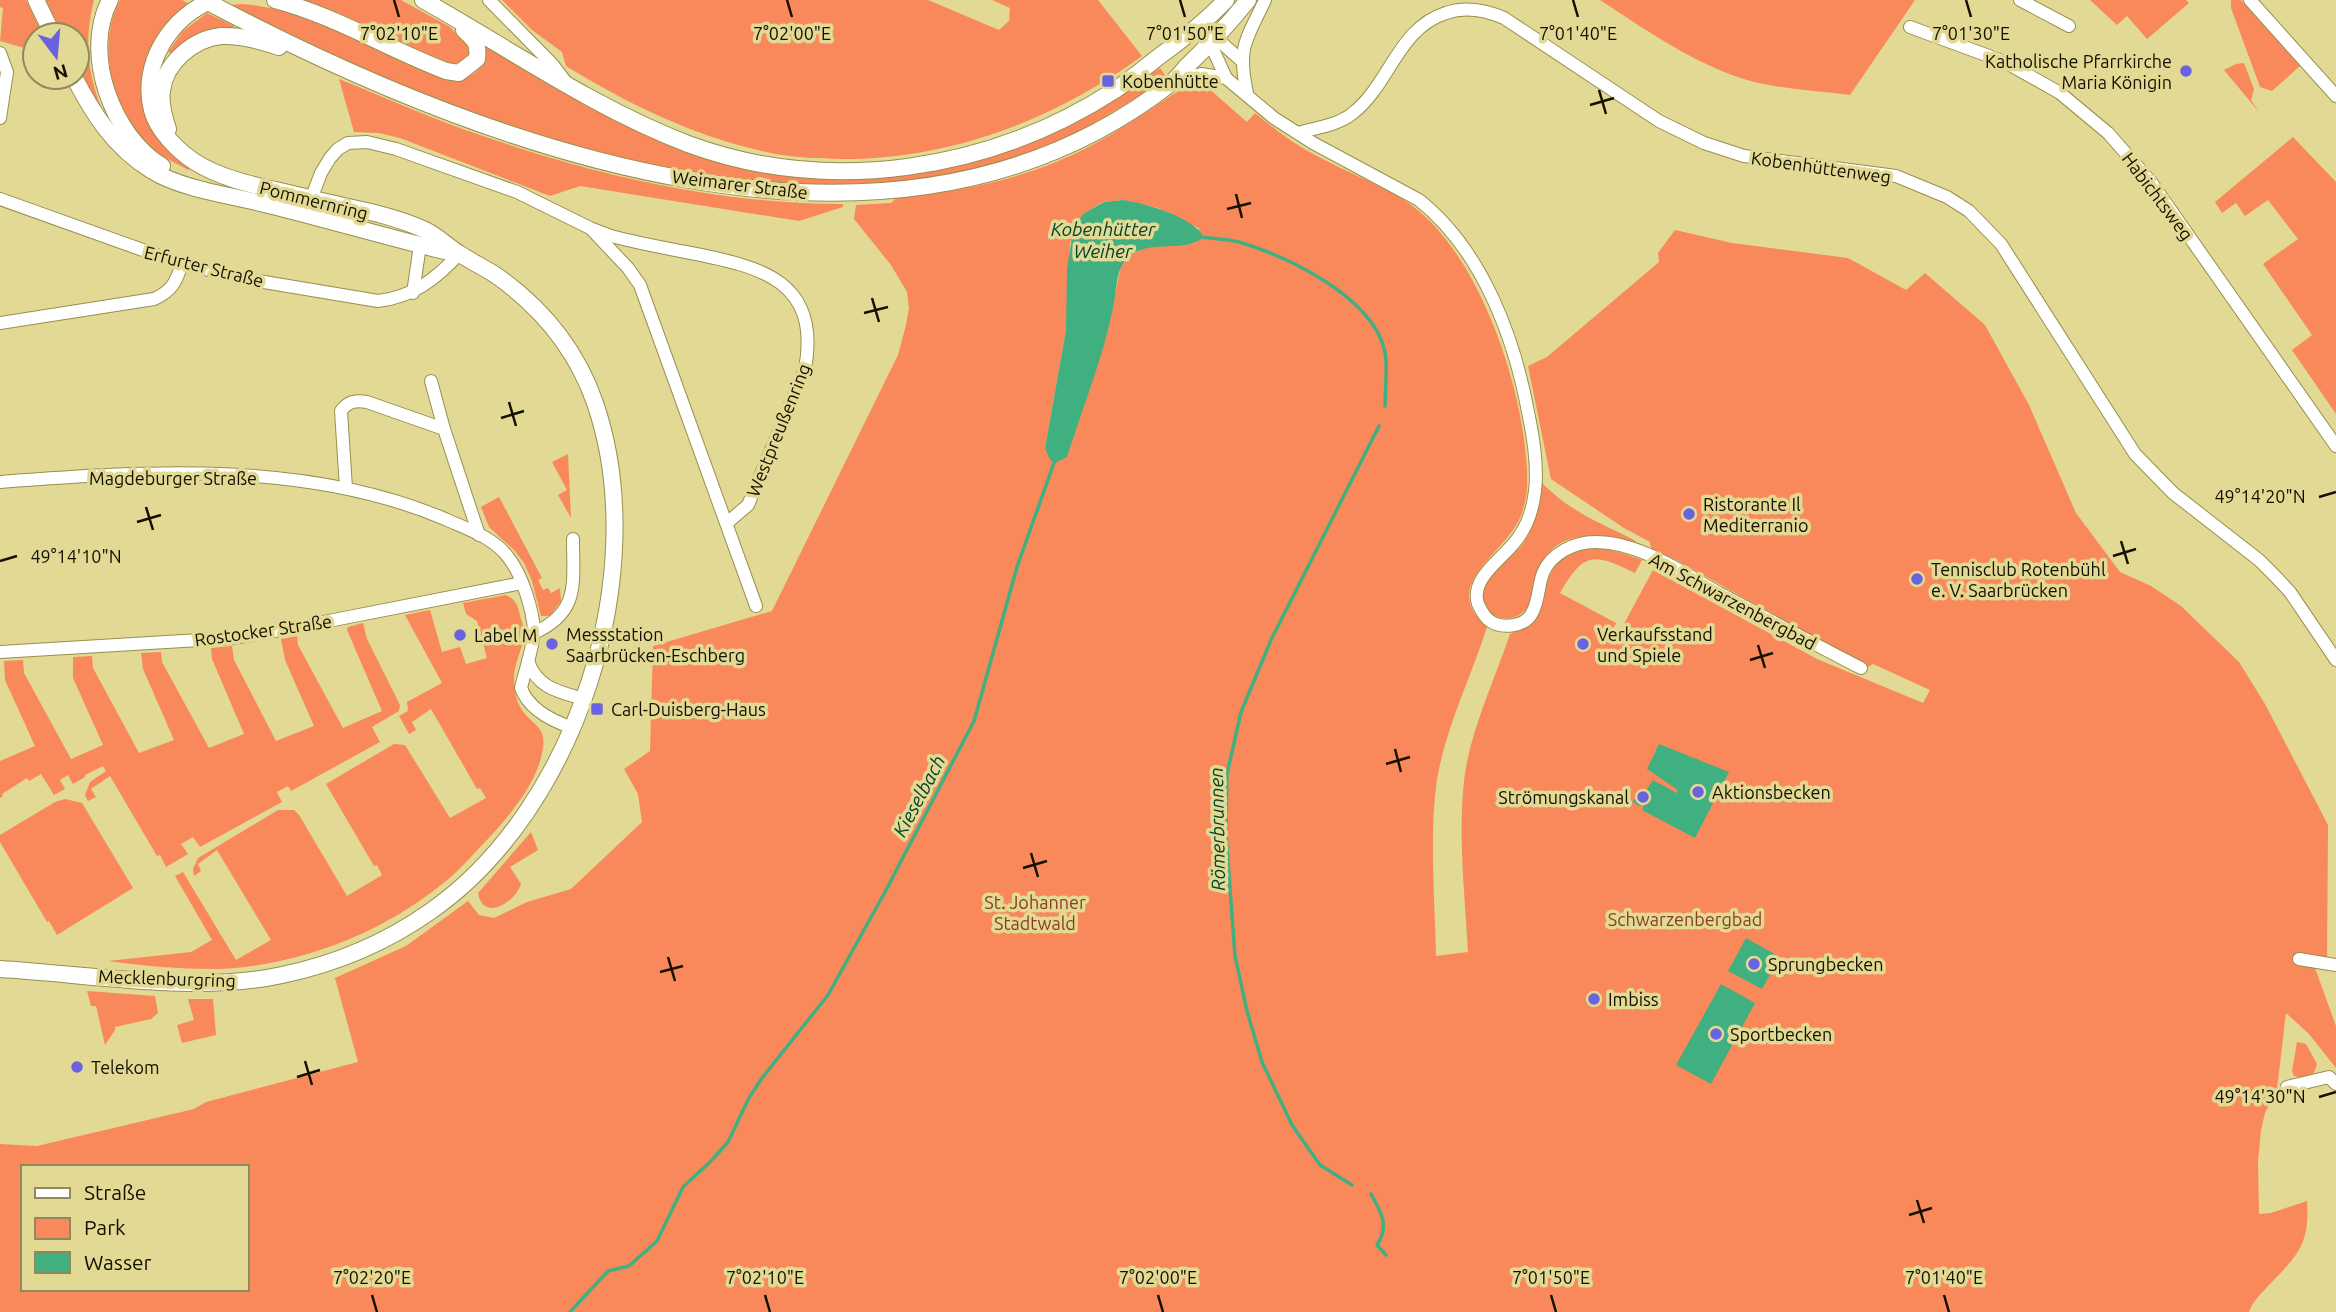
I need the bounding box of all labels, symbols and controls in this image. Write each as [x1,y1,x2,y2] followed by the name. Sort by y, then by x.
[21,21,91,91] north arrow
[360,23,438,43] text: 7°02'10"E
[753,23,831,43] text: 7°02'00"E
[1146,23,1224,43] text: 7°01'50"E
[1539,23,1617,43] text: 7°01'40"E
[1932,23,2010,43] text: 7°01'30"E
[1985,51,2172,92] place label: Katholische Pfarrkirche Maria Königin
[51,60,71,85] text: N
[2178,63,2194,79] marker: Katholische Pfarrkirche Maria Königin
[1122,71,1219,91] place label: Kobenhütte
[1100,73,1116,89] marker: Kobenhütte
[1750,147,1892,187] street label: Kobenhüttenweg
[2119,148,2197,244] street label: Habichtsweg
[671,166,809,202] street label: Weimarer Straße
[258,177,370,223] street label: Pommernring
[1051,218,1156,262] water label: Kobenhütter Weiher
[142,242,266,290] street label: Erfurter Straße
[742,361,814,499] street label: Westpreußenring
[89,468,257,488] street label: Magdeburger Straße
[2214,486,2306,506] text: 49°14'20"N
[1703,494,1809,535] place label: Ristorante Il Mediterranio
[1681,506,1697,522] marker: Ristorante Il Mediterranio
[30,546,122,566] text: 49°14'10"N
[1646,549,1820,653] street label: Am Schwarzenbergbad
[1931,559,2106,600] place label: Tennisclub Rotenbühl e. V. Saarbrücken
[1909,571,1925,587] marker: Tennisclub Rotenbühl e. V. Saarbrücken
[193,610,333,650] street label: Rostocker Straße
[566,624,745,665] place label: Messstation Saarbrücken-Eschberg
[1597,624,1713,665] place label: Verkaufsstand und Spiele
[474,625,537,645] place label: Label M
[452,627,468,643] marker: Label M
[544,636,560,652] marker: Messstation Saarbrücken-Eschberg
[1575,636,1591,652] marker: Verkaufsstand und Spiele
[611,699,766,719] place label: Carl-Duisberg-Haus
[589,701,605,717] marker: Carl-Duisberg-Haus
[888,752,950,840] water label: Kieselbach
[1205,767,1229,891] water label: Römerbrunnen
[1712,782,1831,802] place label: Aktionsbecken
[1690,784,1706,800] marker: Aktionsbecken
[1498,787,1629,807] place label: Strömungskanal
[1635,789,1651,805] marker: Strömungskanal
[984,892,1086,933] park label: St. Johanner Stadtwald
[1608,909,1762,929] park label: Schwarzenbergbad
[1768,954,1884,974] place label: Sprungbecken
[1746,956,1762,972] marker: Sprungbecken
[98,966,236,990] street label: Mecklenburgring
[1608,989,1659,1009] place label: Imbiss
[1586,991,1602,1007] marker: Imbiss
[1730,1024,1832,1044] place label: Sportbecken
[1708,1026,1724,1042] marker: Sportbecken
[91,1057,160,1077] place label: Telekom
[69,1059,85,1075] marker: Telekom
[2214,1086,2306,1106] text: 49°14'30"N
[21,1165,248,1291] legend
[84,1180,146,1204] text: Straße
[84,1215,126,1239] text: Park
[84,1250,152,1274] text: Wasser
[333,1267,411,1287] text: 7°02'20"E
[726,1267,804,1287] text: 7°02'10"E
[1119,1267,1197,1287] text: 7°02'00"E
[1512,1267,1590,1287] text: 7°01'50"E
[1905,1267,1983,1287] text: 7°01'40"E

